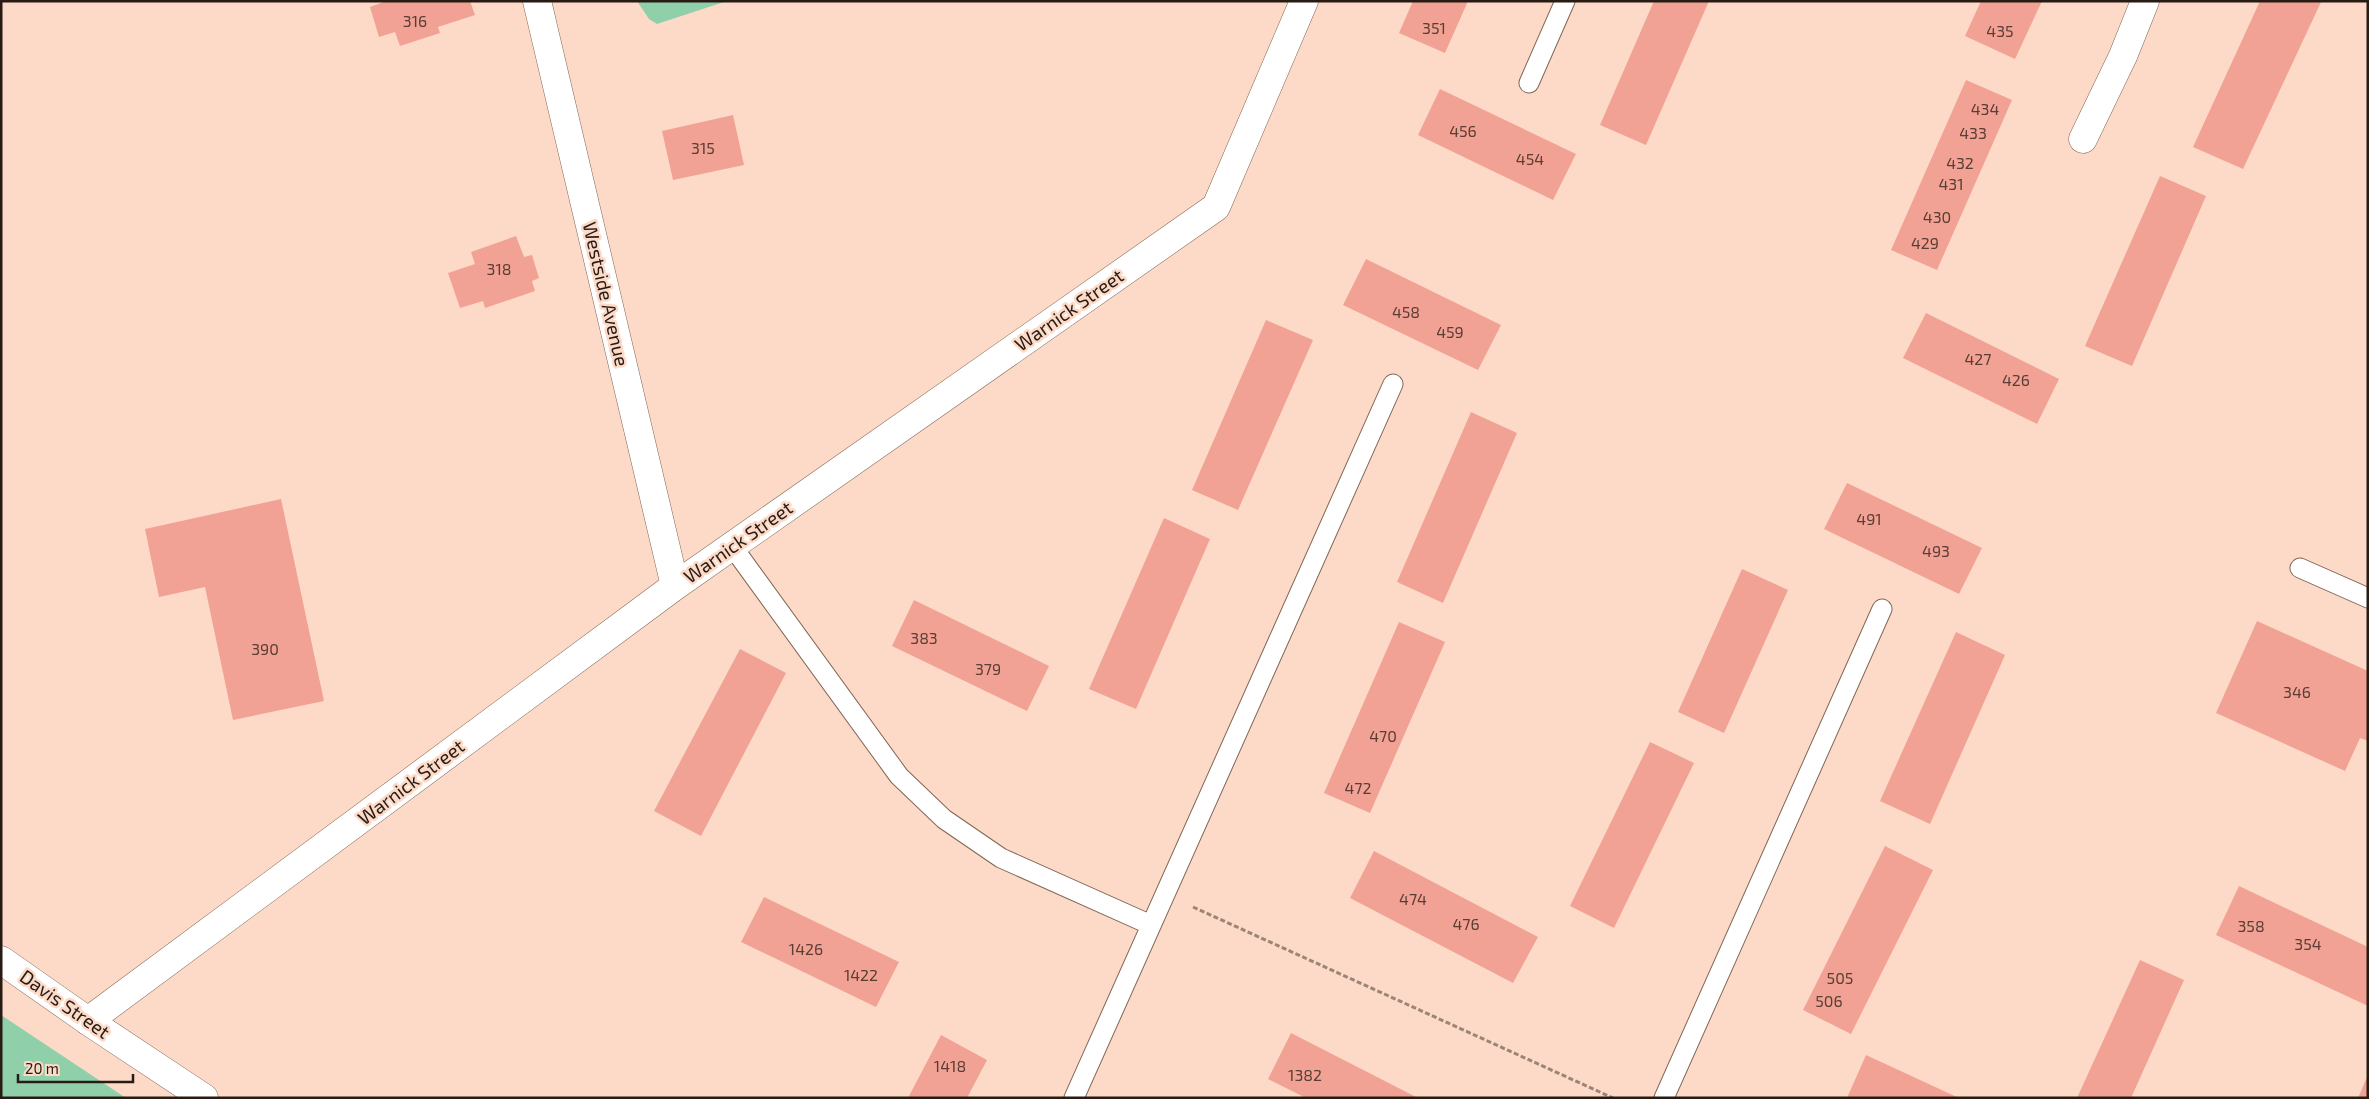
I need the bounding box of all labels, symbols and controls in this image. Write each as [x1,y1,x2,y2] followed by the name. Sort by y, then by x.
[403,11,427,30] house number: 316
[1422,18,1446,37] house number: 351
[1986,21,2014,40] house number: 435
[1971,99,1999,118] house number: 434
[1449,121,1477,140] house number: 456
[1959,123,1987,142] house number: 433
[691,138,715,157] house number: 315
[1516,149,1544,168] house number: 454
[1946,153,1974,172] house number: 432
[1938,174,1964,193] house number: 431
[1923,207,1951,226] house number: 430
[579,219,634,368] street label: Westside Avenue
[1911,233,1939,252] house number: 429
[487,259,511,278] house number: 318
[1010,264,1127,356] street label: Warnick Street
[1392,302,1420,321] house number: 458
[1436,322,1464,341] house number: 459
[1964,349,1992,368] house number: 427
[2002,370,2030,389] house number: 426
[679,496,796,588] street label: Warnick Street
[1856,509,1882,528] house number: 491
[1922,541,1950,560] house number: 493
[910,628,938,647] house number: 383
[251,639,279,658] house number: 390
[975,659,1001,678] house number: 379
[2283,682,2311,701] house number: 346
[1369,726,1397,745] house number: 470
[353,734,468,829] street label: Warnick Street
[1344,778,1372,797] house number: 472
[1399,889,1427,908] house number: 474
[1452,914,1480,933] house number: 476
[2237,916,2265,935] house number: 358
[2294,934,2322,953] house number: 354
[789,939,823,958] house number: 1426
[16,964,115,1043] street label: Davis Street
[844,965,878,984] house number: 1422
[1827,968,1853,987] house number: 505
[1815,991,1843,1010] house number: 506
[18,1052,132,1084] scale bar
[934,1056,966,1075] house number: 1418
[25,1059,59,1077] text: 20 m
[1288,1065,1322,1084] house number: 1382

